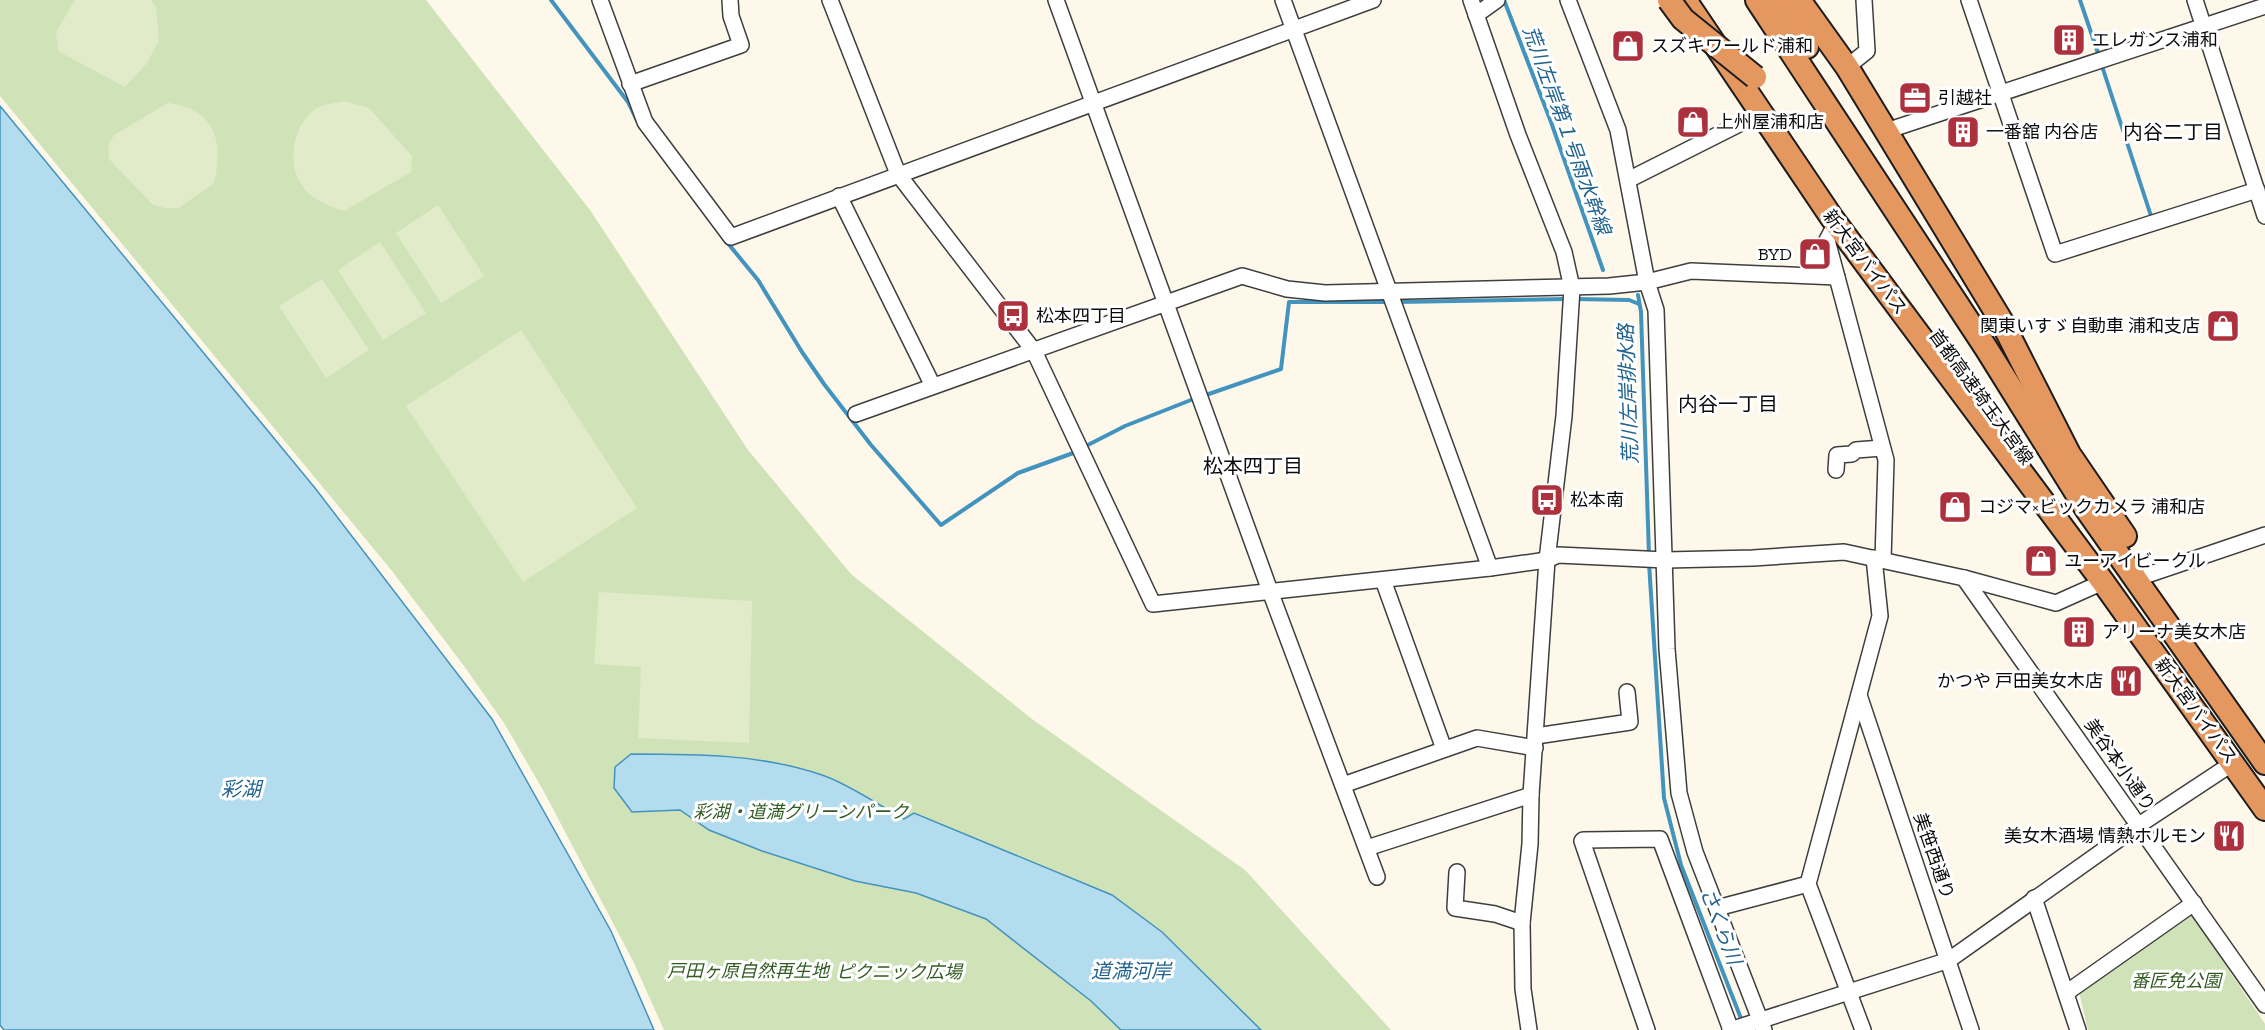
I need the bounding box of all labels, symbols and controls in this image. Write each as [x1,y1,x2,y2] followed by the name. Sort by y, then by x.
[2051,22,2087,58] building icon: エレガンス浦和
[1518,23,1617,240] water label: 荒川左岸第１号雨水幹線
[1610,28,1646,64] shop icon: スズキワールド浦和
[2092,29,2218,51] place label: エレガンス浦和
[1651,35,1813,57] place label: スズキワールド浦和
[1897,80,1933,116] office icon: 引越社
[1938,87,1992,109] place label: 引越社
[1675,104,1711,140] shop icon: 上州屋浦和店
[1716,111,1824,133] place label: 上州屋浦和店
[1945,114,1981,150] building icon: 一番舘 内谷店
[2123,120,2223,144] district label: 内谷二丁目
[1986,121,2098,143] place label: 一番舘 内谷店
[1818,205,1912,319] street label: 新大宮バイパス
[1797,236,1833,272] shop icon: BYD
[1758,243,1792,265] place label: BYD
[995,298,1031,334] bus stop icon: 松本四丁目
[1036,305,1126,327] place label: 松本四丁目
[2205,308,2241,344] shop icon: 関東いすゞ自動車 浦和支店
[1980,315,2200,337] place label: 関東いすゞ自動車 浦和支店
[1613,322,1642,464] water label: 荒川左岸排水路
[1924,325,2038,469] street label: 首都高速埼玉大宮線
[1678,392,1778,416] district label: 内谷一丁目
[1203,454,1303,478] district label: 松本四丁目
[1529,482,1565,518] bus stop icon: 松本南
[1570,489,1624,511] place label: 松本南
[1937,489,1973,525] shop icon: コジマ×ビックカメラ 浦和店
[1978,496,2205,518] place label: コジマ×ビックカメラ 浦和店
[2023,543,2059,579] shop icon: ユーアイビークル
[2064,550,2206,572] place label: ユーアイビークル
[2061,614,2097,650] building icon: アリーナ美女木店
[2102,621,2246,643] place label: アリーナ美女木店
[2150,654,2242,768] street label: 新大宮バイパス
[2108,663,2144,699] restaurant icon: かつや 戸田美女木店
[1937,670,2103,692] place label: かつや 戸田美女木店
[2080,714,2160,816] street label: 美谷本小通り
[221,777,264,801] water label: 彩湖
[693,801,910,823] park label: 彩湖・道満グリーンパーク
[1909,810,1959,902] street label: 美笹西通り
[2211,818,2247,854] restaurant icon: 美女木酒場 情熱ホルモン
[2004,825,2206,847] place label: 美女木酒場 情熱ホルモン
[1695,884,1747,970] water label: さくら川
[1091,959,1173,983] water label: 道満河岸
[667,960,831,982] park label: 戸田ヶ原自然再生地
[836,961,964,983] park label: ピクニック広場
[2131,970,2224,992] park label: 番匠免公園

